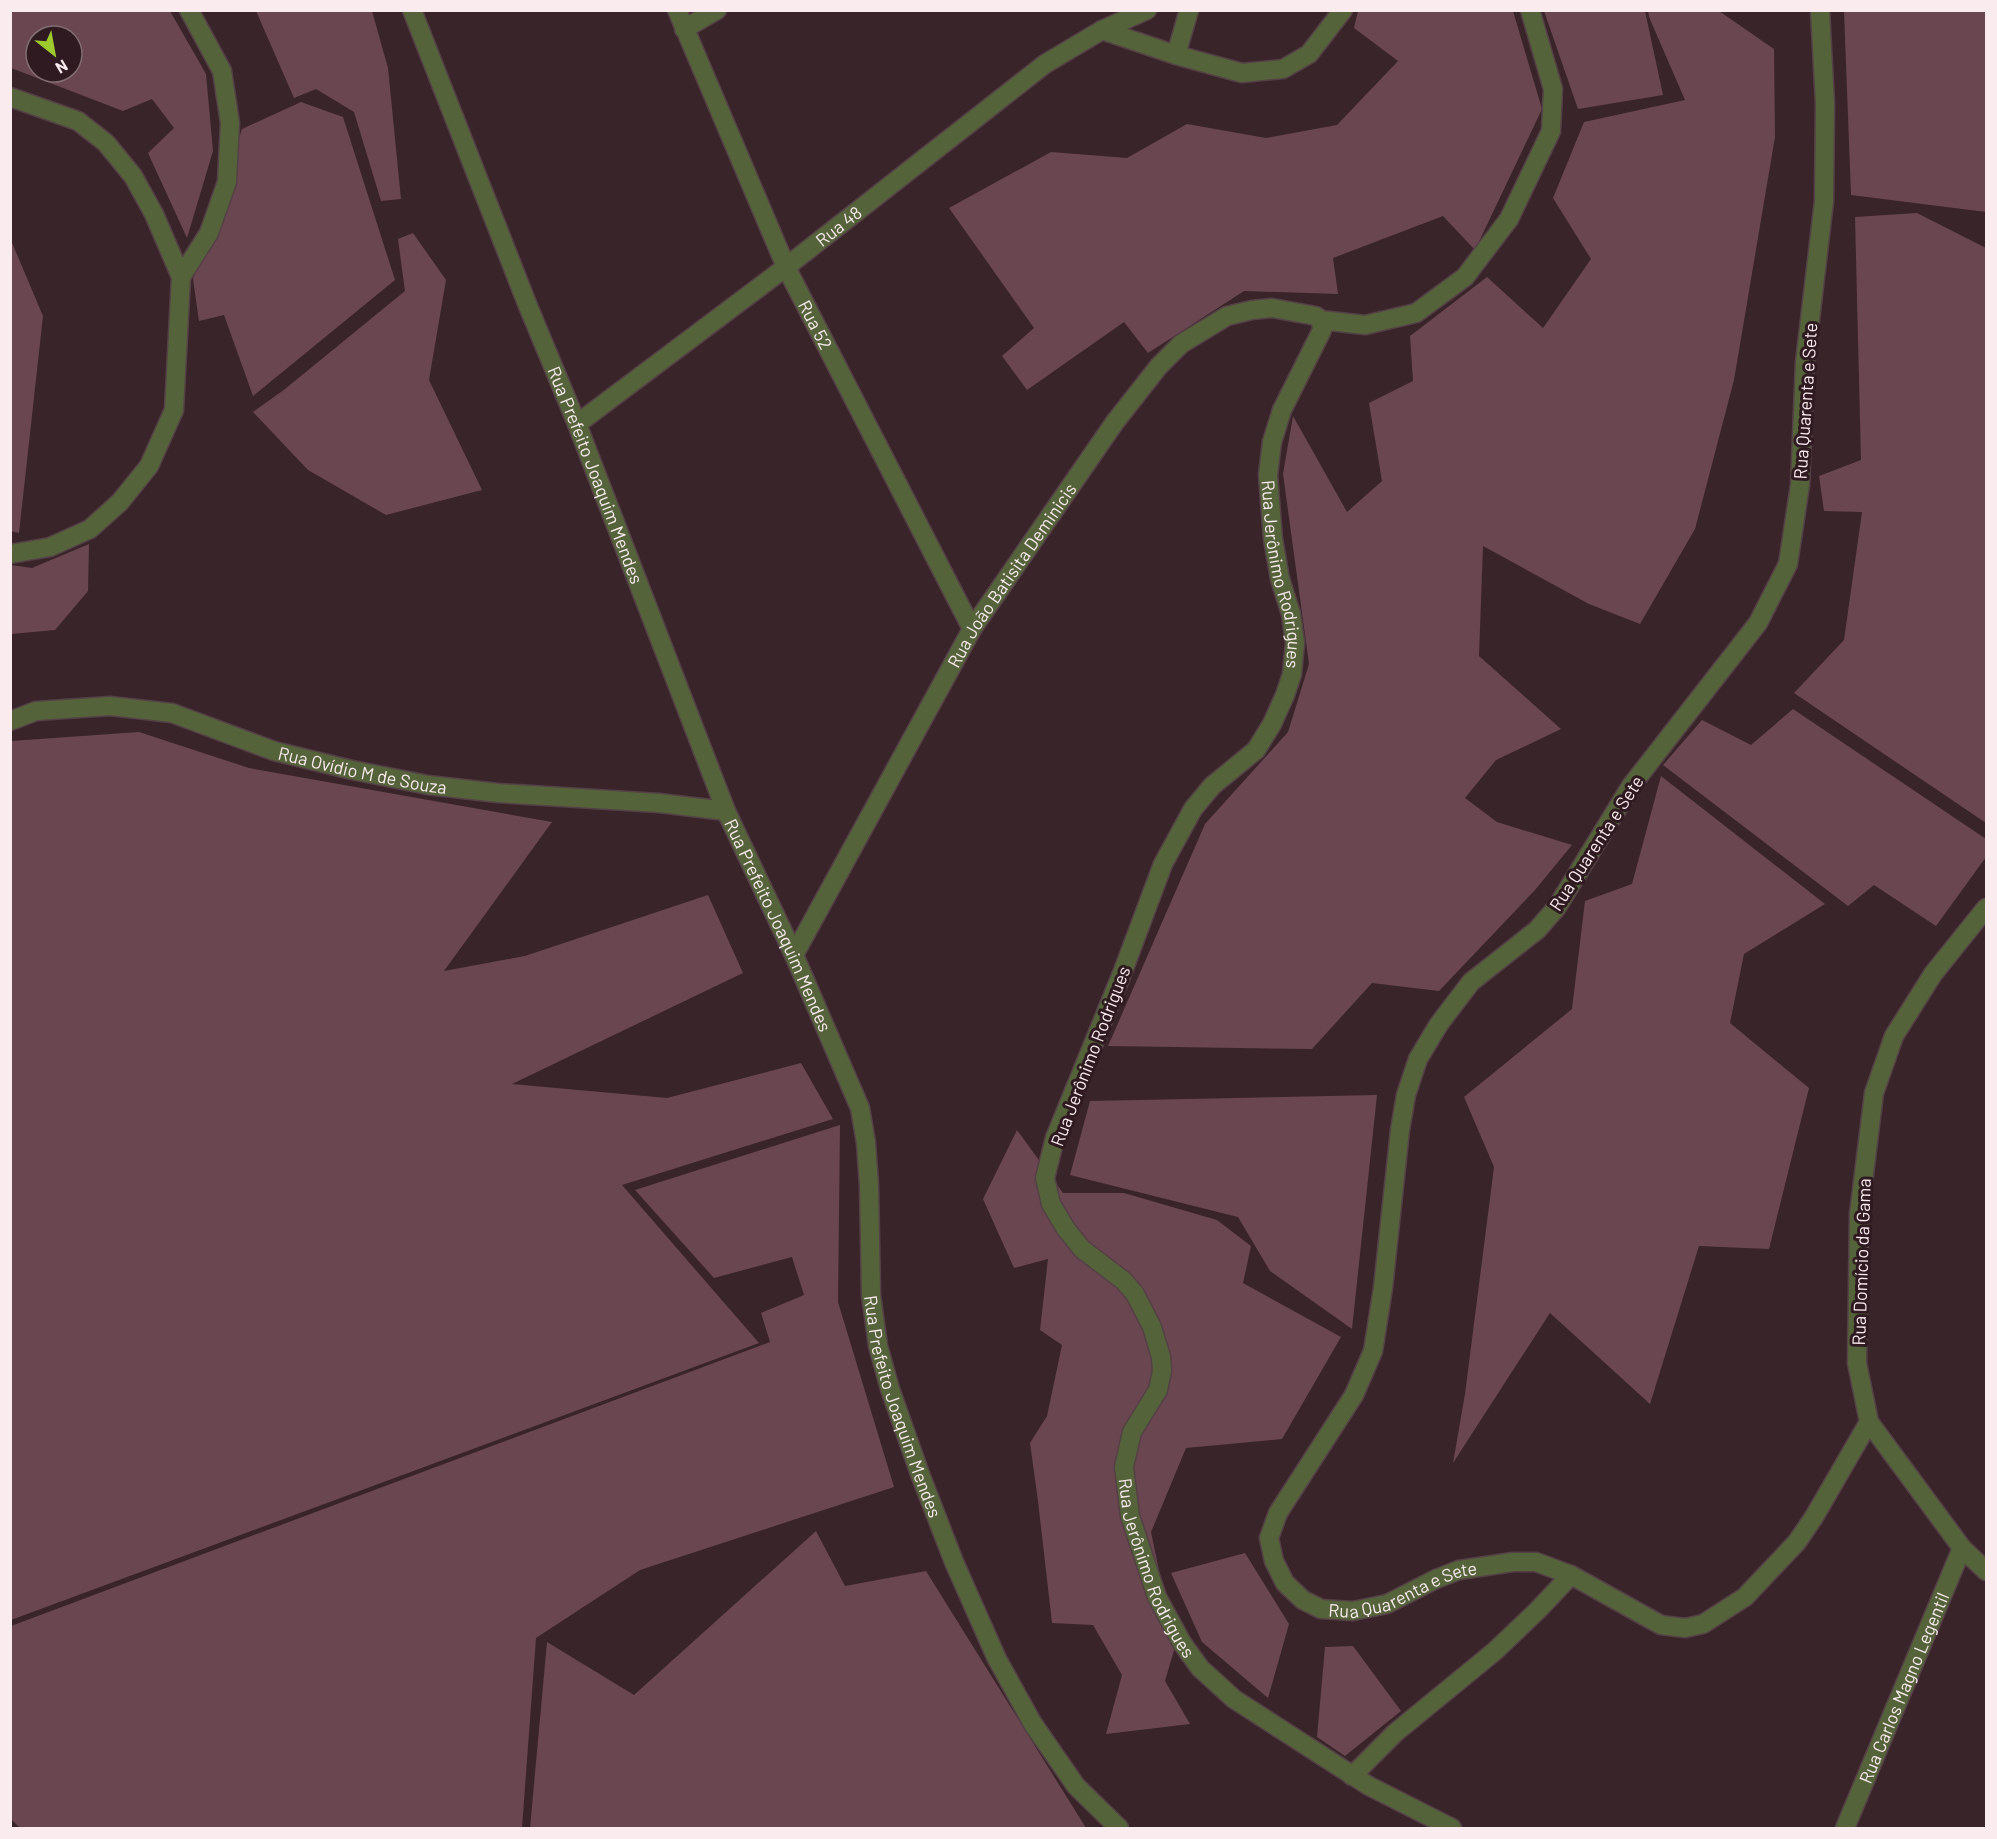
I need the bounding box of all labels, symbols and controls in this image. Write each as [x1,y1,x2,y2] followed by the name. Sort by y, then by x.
[24,24,84,84] north arrow
[53,56,71,78] text: N
[811,201,866,251] street label: Rua 48
[794,296,837,353] street label: Rua 52
[1789,322,1821,480] street label: Rua Quarenta e Sete
[543,363,648,587] street label: Rua Prefeito Joaquim Mendes
[942,479,1081,671] street label: Rua João Batisita Deminicis
[1257,479,1306,670] street label: Rua Jerônimo Rodrigues
[276,741,448,798] street label: Rua Ovídio M de Souza
[1544,771,1648,915] street label: Rua Quarenta e Sete
[720,815,837,1035] street label: Rua Prefeito Joaquim Mendes
[1045,963,1135,1149] street label: Rua Jerônimo Rodrigues
[1847,1178,1875,1346] street label: Rua Domício da Gama
[860,1294,947,1521] street label: Rua Prefeito Joaquim Mendes
[1114,1477,1200,1662] street label: Rua Jerônimo Rodrigues
[1328,1556,1478,1623] street label: Rua Quarenta e Sete
[1854,1589,1953,1787] street label: Rua Carlos Magno Legentil

